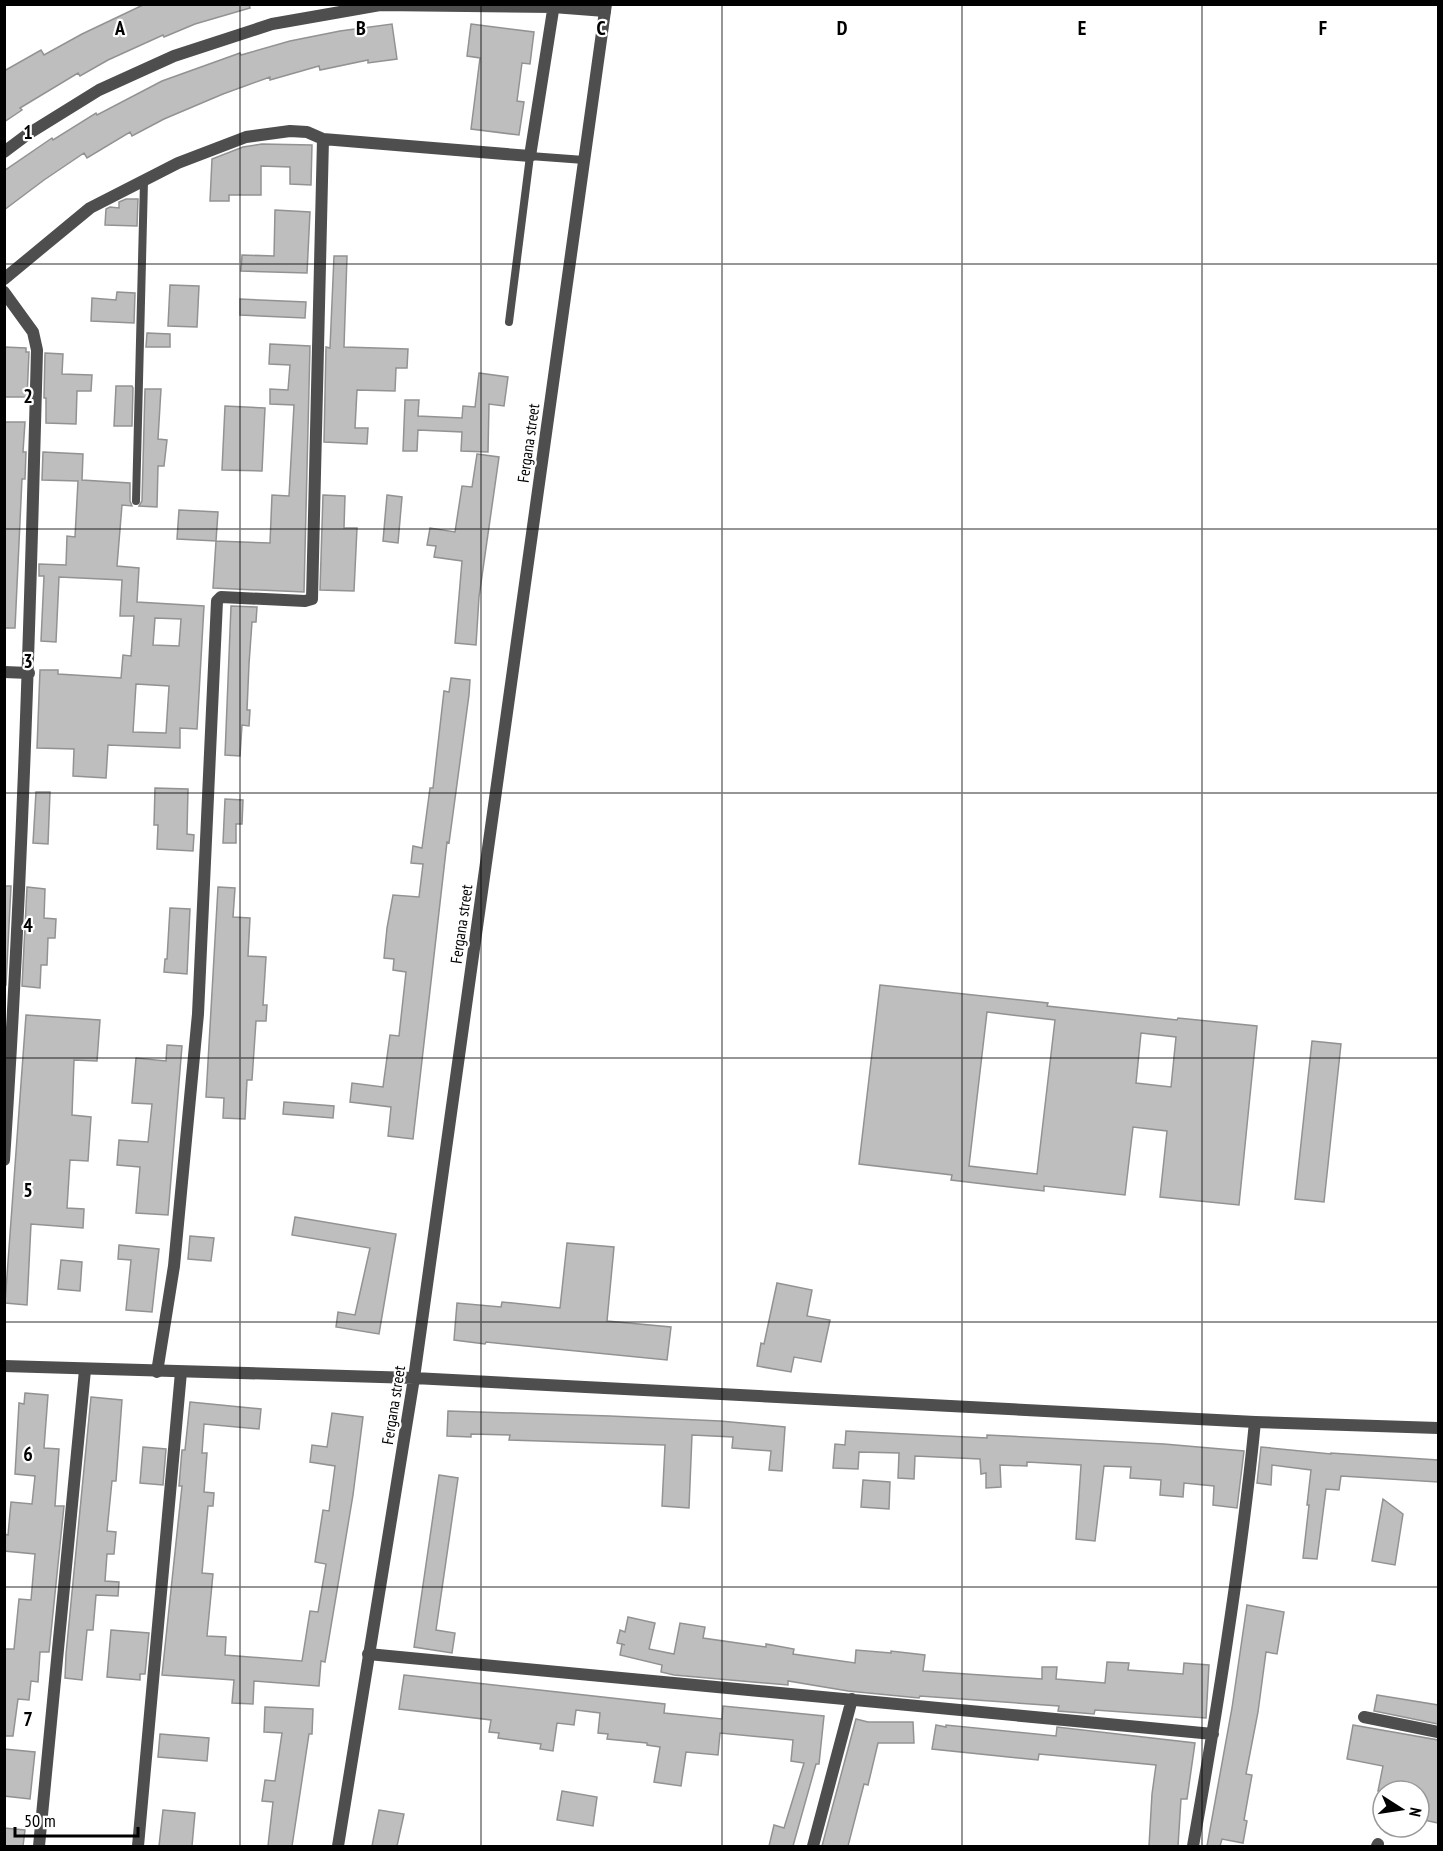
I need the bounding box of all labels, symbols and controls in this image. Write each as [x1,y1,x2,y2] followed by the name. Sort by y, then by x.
[114,15,126,41] text: A
[356,15,366,41] text: B
[596,15,606,41] text: C
[837,15,848,41] text: D
[1078,15,1086,41] text: E
[1319,15,1327,41] text: F
[23,119,33,145] text: 1
[23,383,33,409] text: 2
[513,402,544,484] street label: Fergana street
[23,648,33,674] text: 3
[446,883,477,965] street label: Fergana street
[23,912,33,938] text: 4
[23,1177,33,1203] text: 5
[377,1364,409,1446] street label: Fergana street
[23,1441,33,1467] text: 6
[23,1706,33,1732] text: 7
[1371,1779,1431,1839] north arrow
[15,1800,138,1838] scale bar
[1405,1806,1426,1818] text: N
[24,1809,56,1832] text: 50 m

